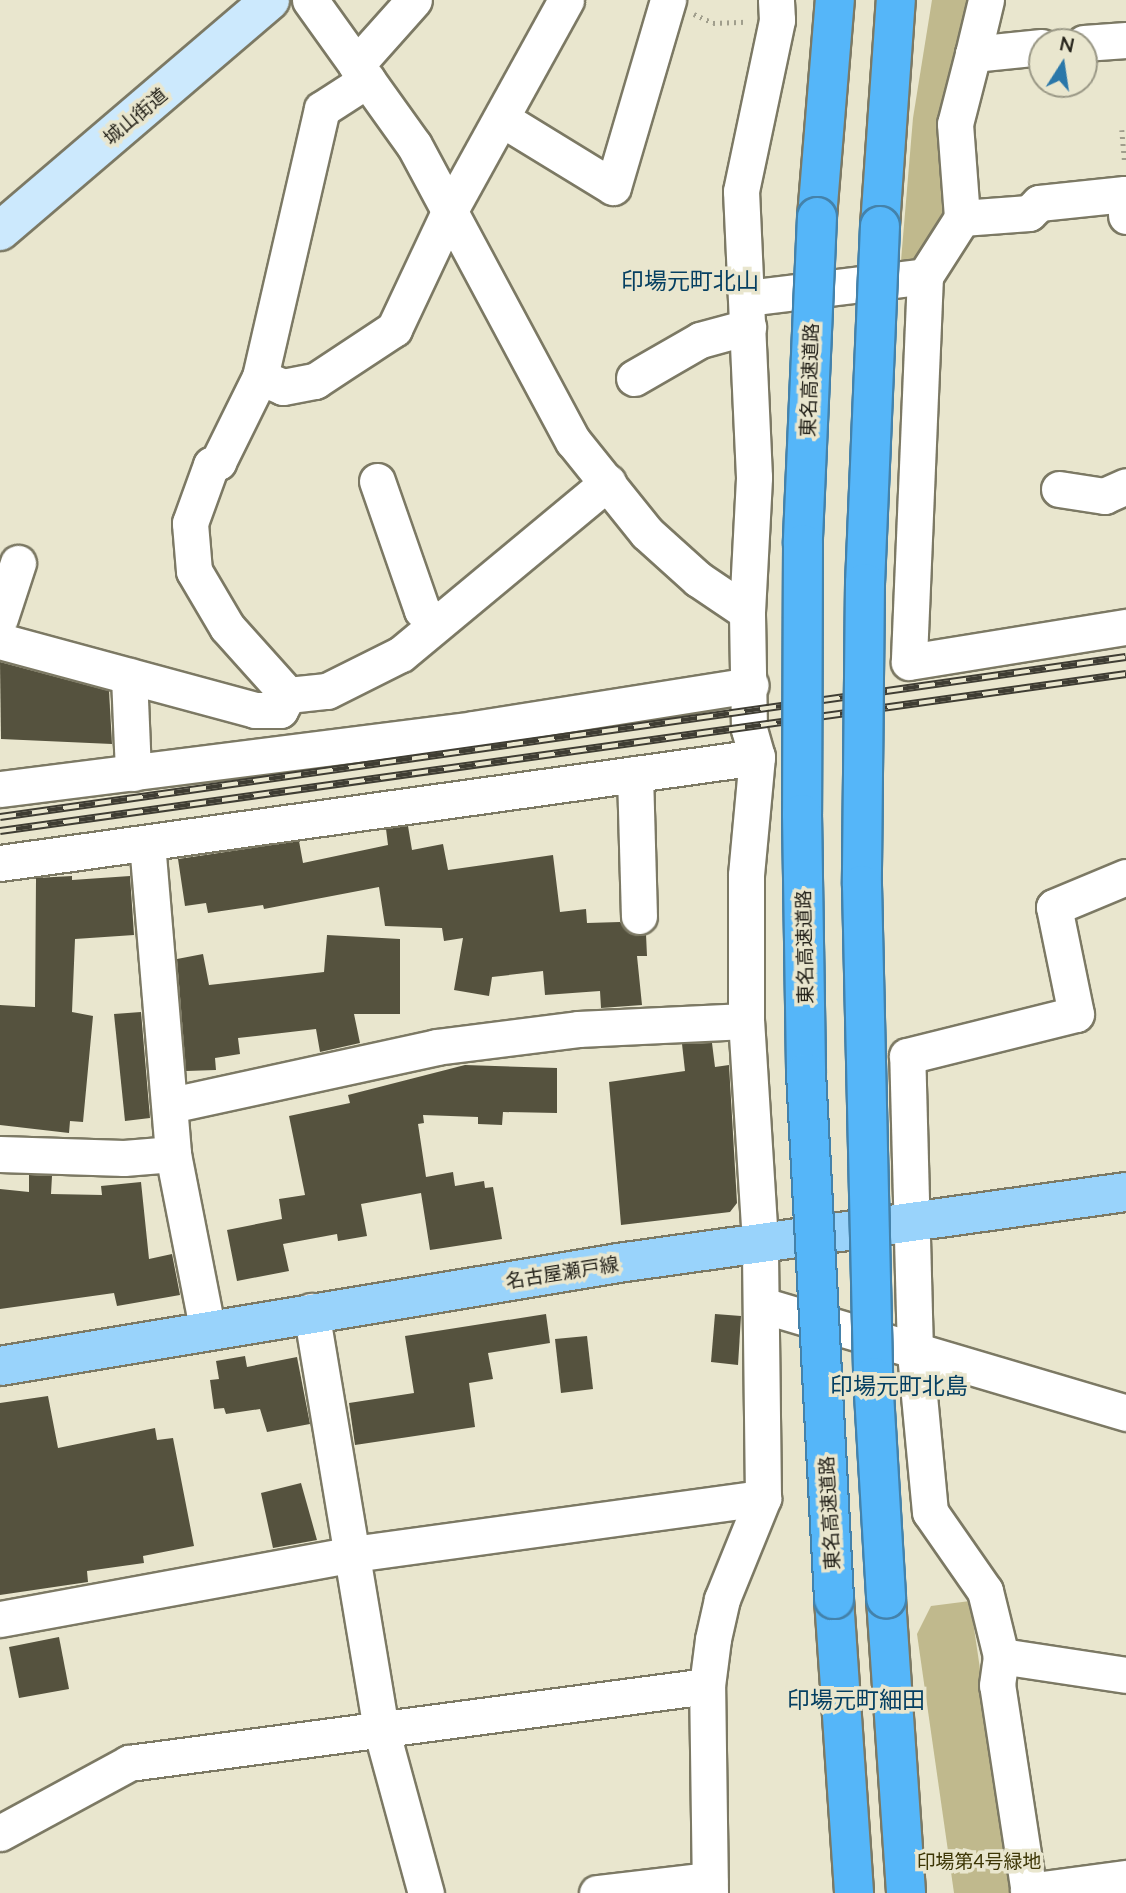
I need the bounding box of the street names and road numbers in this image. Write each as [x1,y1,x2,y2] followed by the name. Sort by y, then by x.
[99,83,171,149] street label: 城山街道
[796,323,822,437] street label: 東名高速道路
[792,890,816,1004] street label: 東名高速道路
[504,1252,620,1292] street label: 名古屋瀬戸線
[815,1455,843,1571] street label: 東名高速道路

